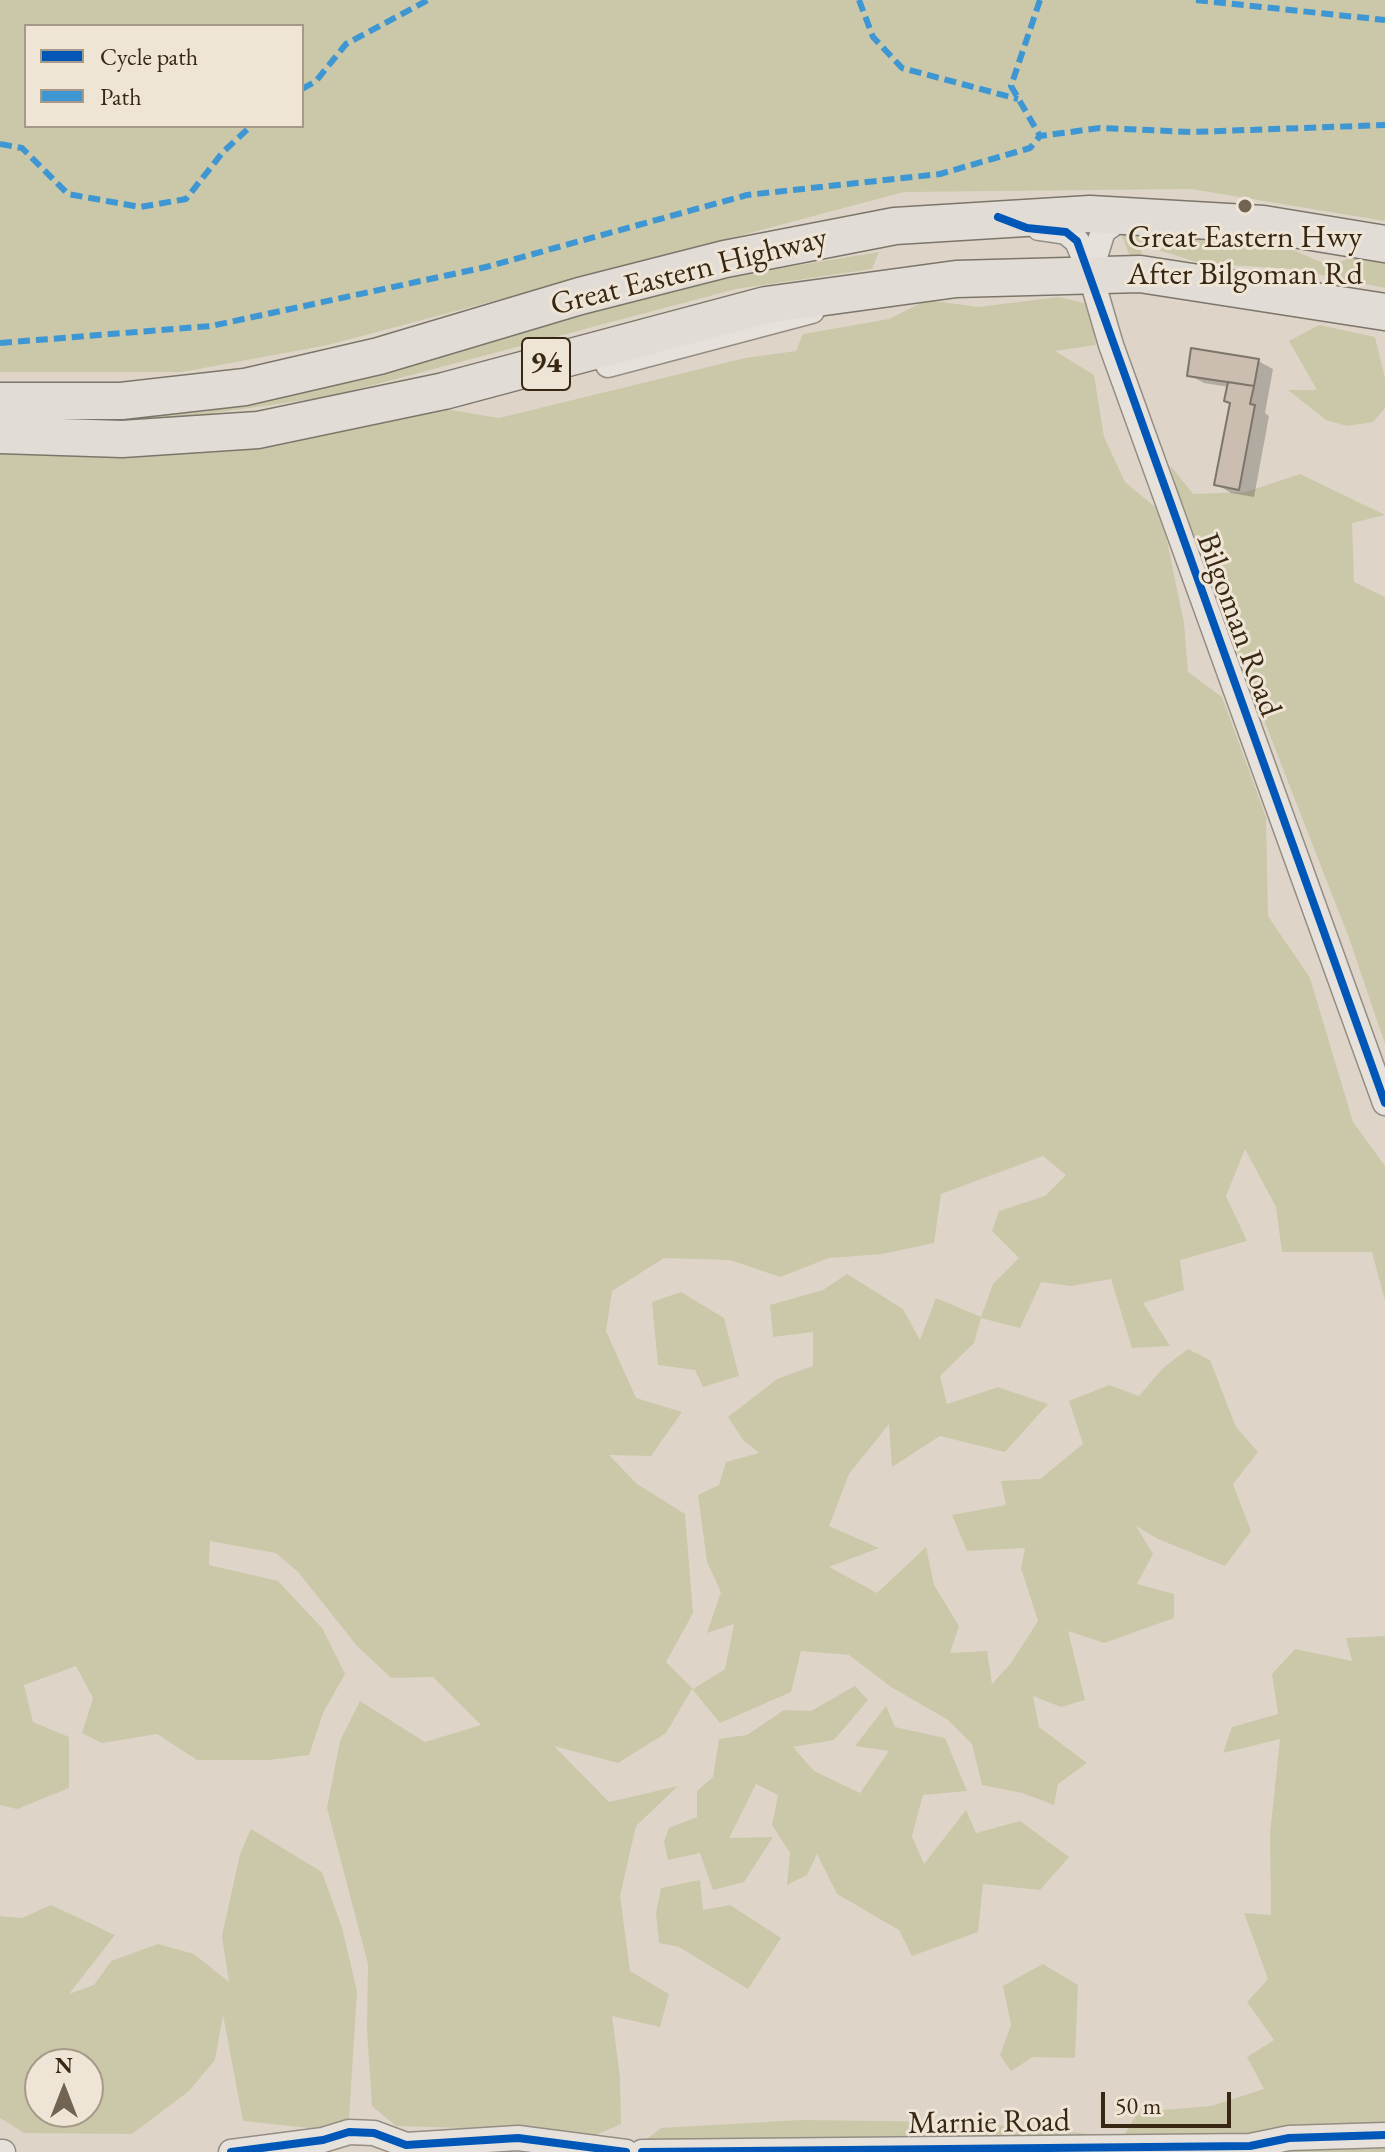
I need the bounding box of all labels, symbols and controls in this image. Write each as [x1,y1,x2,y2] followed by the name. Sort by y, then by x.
[24,24,304,128] legend
[100,41,198,72] text: Cycle path
[100,81,142,112] text: Path
[1236,197,1254,215] marker: Great Eastern Hwy After Bilgoman Rd
[547,219,831,325] street label: Great Eastern Highway
[1127,219,1363,294] place label: Great Eastern Hwy After Bilgoman Rd
[522,338,570,390] road number: 94
[1187,528,1289,722] street label: Bilgoman Road
[24,2048,104,2128] north arrow
[55,2051,73,2080] text: N
[1105,2076,1235,2126] scale bar
[1115,2090,1162,2121] text: 50 m
[908,2102,1070,2144] street label: Marnie Road

